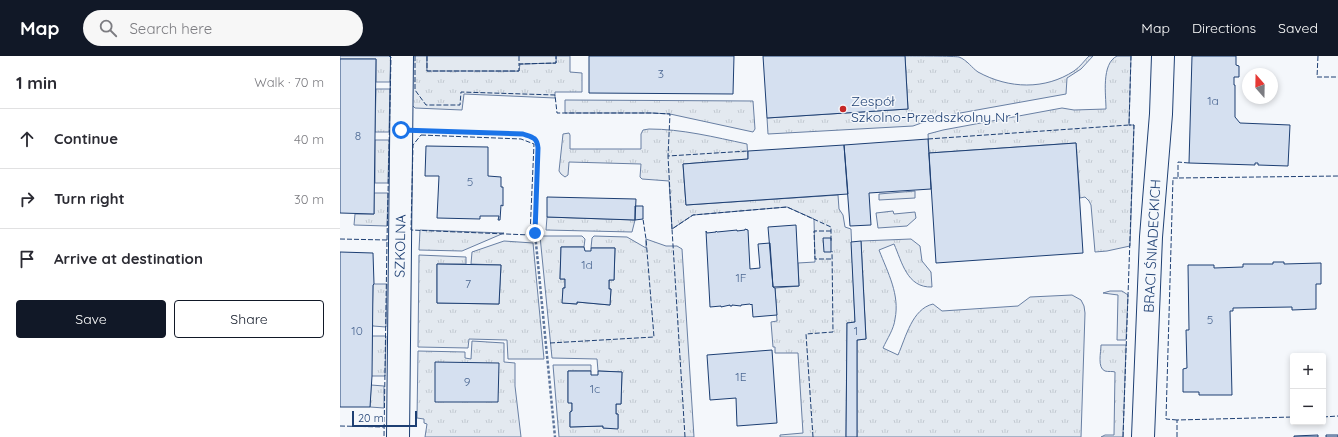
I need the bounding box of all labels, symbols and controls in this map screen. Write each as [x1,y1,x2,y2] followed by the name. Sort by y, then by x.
[83,10,363,46] search box
[20,16,59,40] text: Map
[97,17,119,39] icon: search
[129,19,212,38] text: Search here
[1141,19,1170,37] text: Map
[1192,19,1256,37] text: Directions
[1278,19,1318,37] text: Saved
[658,66,664,81] house number: 3
[1242,68,1278,104] north arrow
[16,72,57,93] text: 1 min
[254,74,324,90] text: Walk · 70 m
[851,92,1020,126] place label: Zespół Szkolno-Przedszkolny Nr 1
[1207,93,1219,108] house number: 1a
[838,104,848,114] marker: Zespół Szkolno-Przedszkolny Nr 1
[392,121,410,139] route start
[16,128,38,150] icon: ahead
[355,128,361,143] house number: 8
[54,129,118,148] text: Continue
[294,131,324,147] text: 40 m
[467,174,473,189] house number: 5
[1140,179,1164,313] street label: BRACI ŚNIADECKICH
[16,188,38,210] icon: right
[54,189,125,208] text: Turn right
[294,191,324,207] text: 30 m
[390,214,410,278] street label: SZKOLNA
[526,224,544,242] route end
[16,248,38,270] icon: arrive
[54,249,203,268] text: Arrive at destination
[581,257,593,272] house number: 1d
[735,270,747,285] house number: 1F
[465,276,471,291] house number: 7
[16,300,166,338] button: Save
[174,300,324,338] button: Share
[1207,312,1213,327] house number: 5
[351,323,363,338] house number: 10
[854,323,858,338] house number: 1
[1290,353,1326,425] map controls
[1290,353,1326,389] button: +
[735,369,747,384] house number: 1E
[464,374,471,389] house number: 9
[590,381,600,396] house number: 1c
[1290,389,1326,425] button: −
[352,409,417,428] scale bar
[358,411,384,425] text: 20 m

